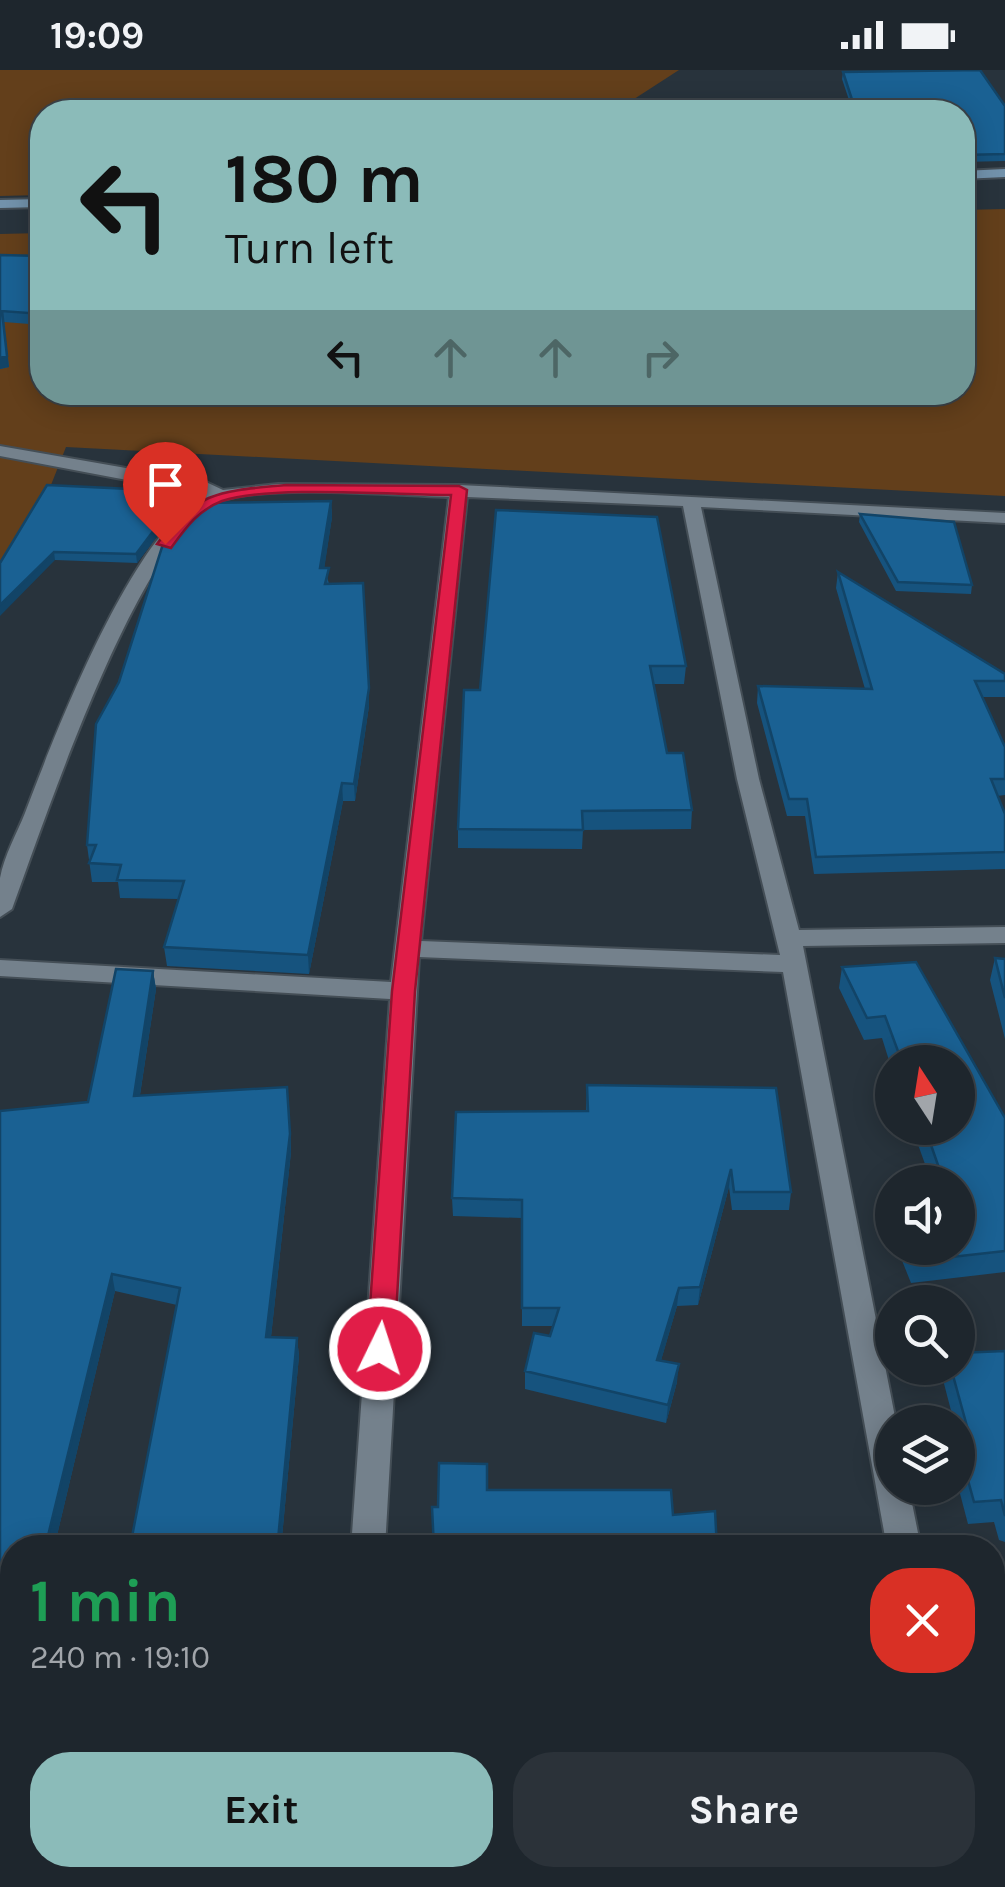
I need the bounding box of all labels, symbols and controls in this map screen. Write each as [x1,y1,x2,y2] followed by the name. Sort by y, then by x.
[50,13,144,58] text: 19:09
[225,138,424,220] text: 180 m
[60,140,190,270] icon: left
[225,222,394,274] text: Turn left
[318,330,373,385] icon: left
[423,330,478,385] icon: ahead
[528,330,583,385] icon: ahead
[633,330,688,385] icon: right
[123,442,208,545] pin
[138,457,193,512] icon: arrive
[875,1045,975,1145] north arrow
[875,1045,975,1505] map controls
[875,1165,975,1265] button: sound
[875,1285,975,1385] button: search
[328,1297,432,1401] position arrow
[875,1405,975,1505] button: layers
[30,1566,181,1636] text: 1 min
[870,1568,975,1673] button: close
[30,1639,210,1676] text: 240 m · 19:10
[30,1752,493,1867] button: Exit
[513,1752,975,1867] button: Share

